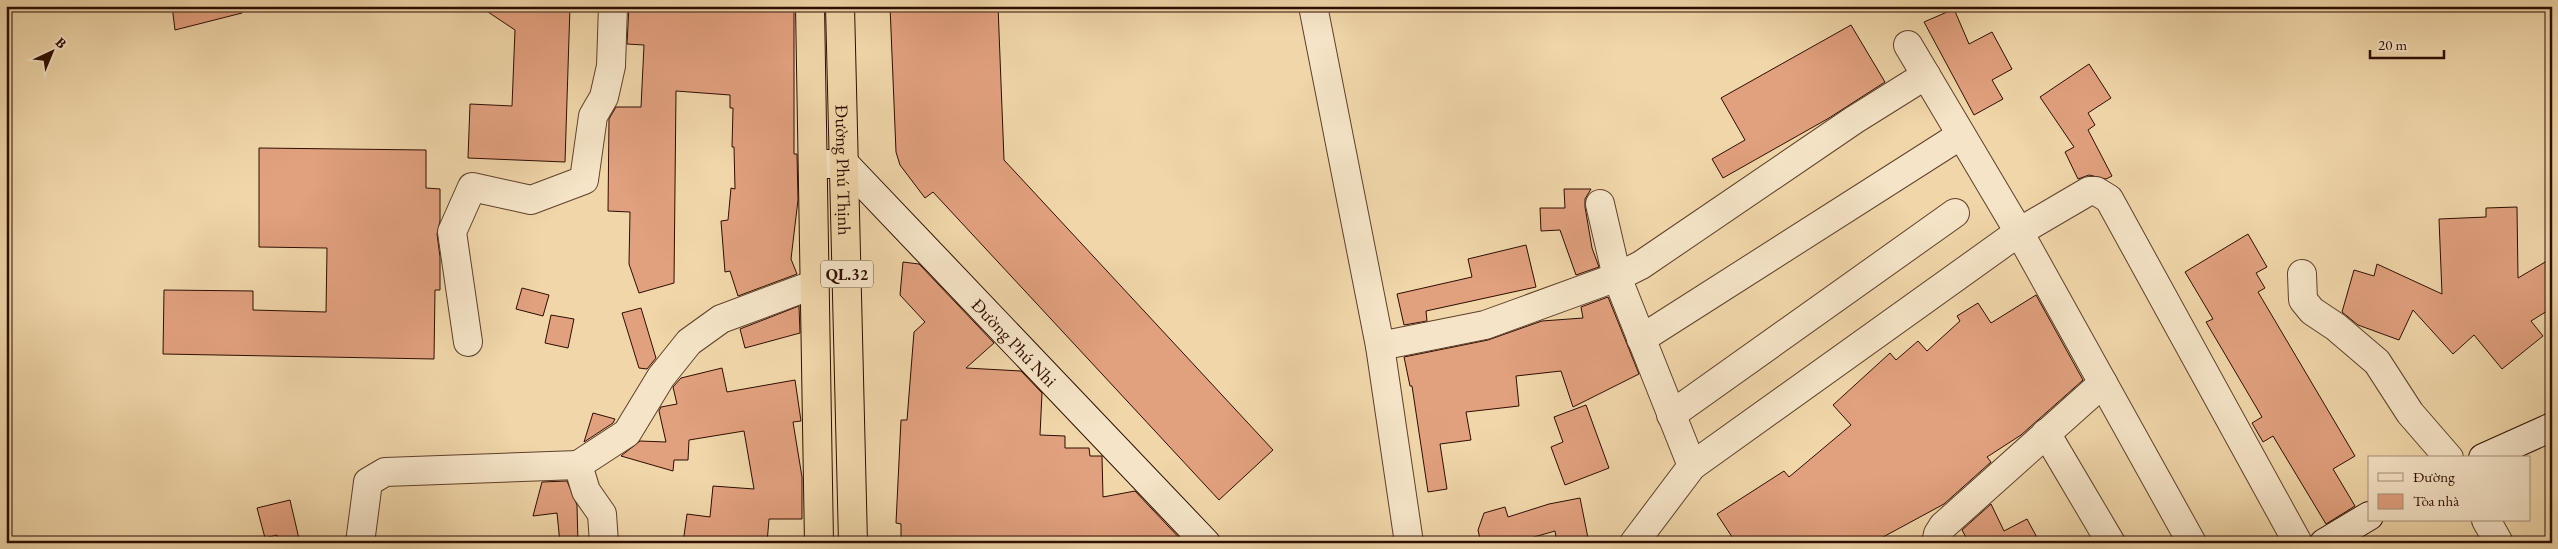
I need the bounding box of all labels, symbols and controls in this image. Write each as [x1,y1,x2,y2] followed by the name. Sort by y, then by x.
[28,28,78,78] north arrow
[2370,28,2444,60] scale bar
[52,33,71,52] text: B
[2378,35,2407,54] text: 20 m
[831,104,857,236] street label: Đường Phú Thịnh
[821,260,873,288] road number: QL.32
[967,293,1063,392] street label: Đường Phú Nhi
[2368,456,2530,522] legend
[2413,467,2455,486] text: Đường
[2413,491,2459,510] text: Tòa nhà

